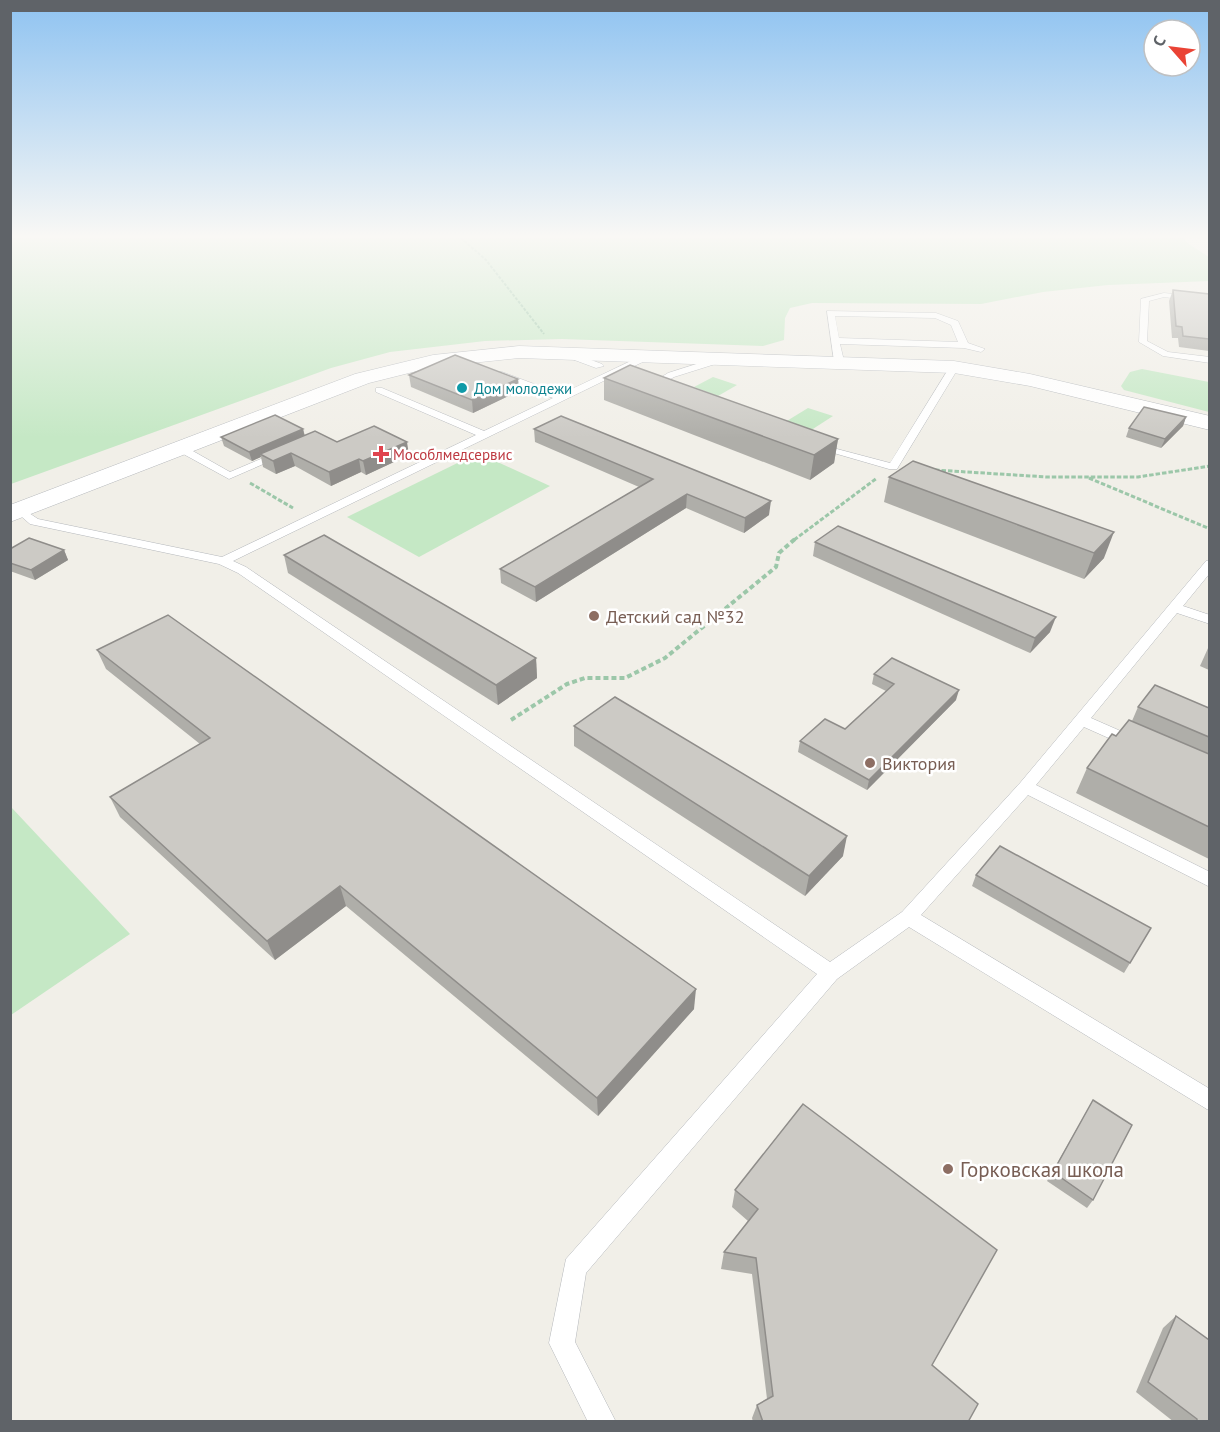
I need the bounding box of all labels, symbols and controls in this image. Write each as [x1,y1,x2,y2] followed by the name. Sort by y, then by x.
[1142,18,1202,78] north arrow
[1148,32,1170,50] text: С
[474,379,572,398] place label: Дом молодежи
[455,381,469,395] marker: Дом молодежи
[393,445,513,464] place label: Мособлмедсервис
[374,447,388,461] marker: Мособлмедсервис
[606,605,744,628] place label: Детский сад №32
[587,609,601,623] marker: Детский сад №32
[882,752,956,775] place label: Виктория
[863,756,877,770] marker: Виктория
[960,1156,1124,1183] place label: Горковская школа
[941,1162,955,1176] marker: Горковская школа

